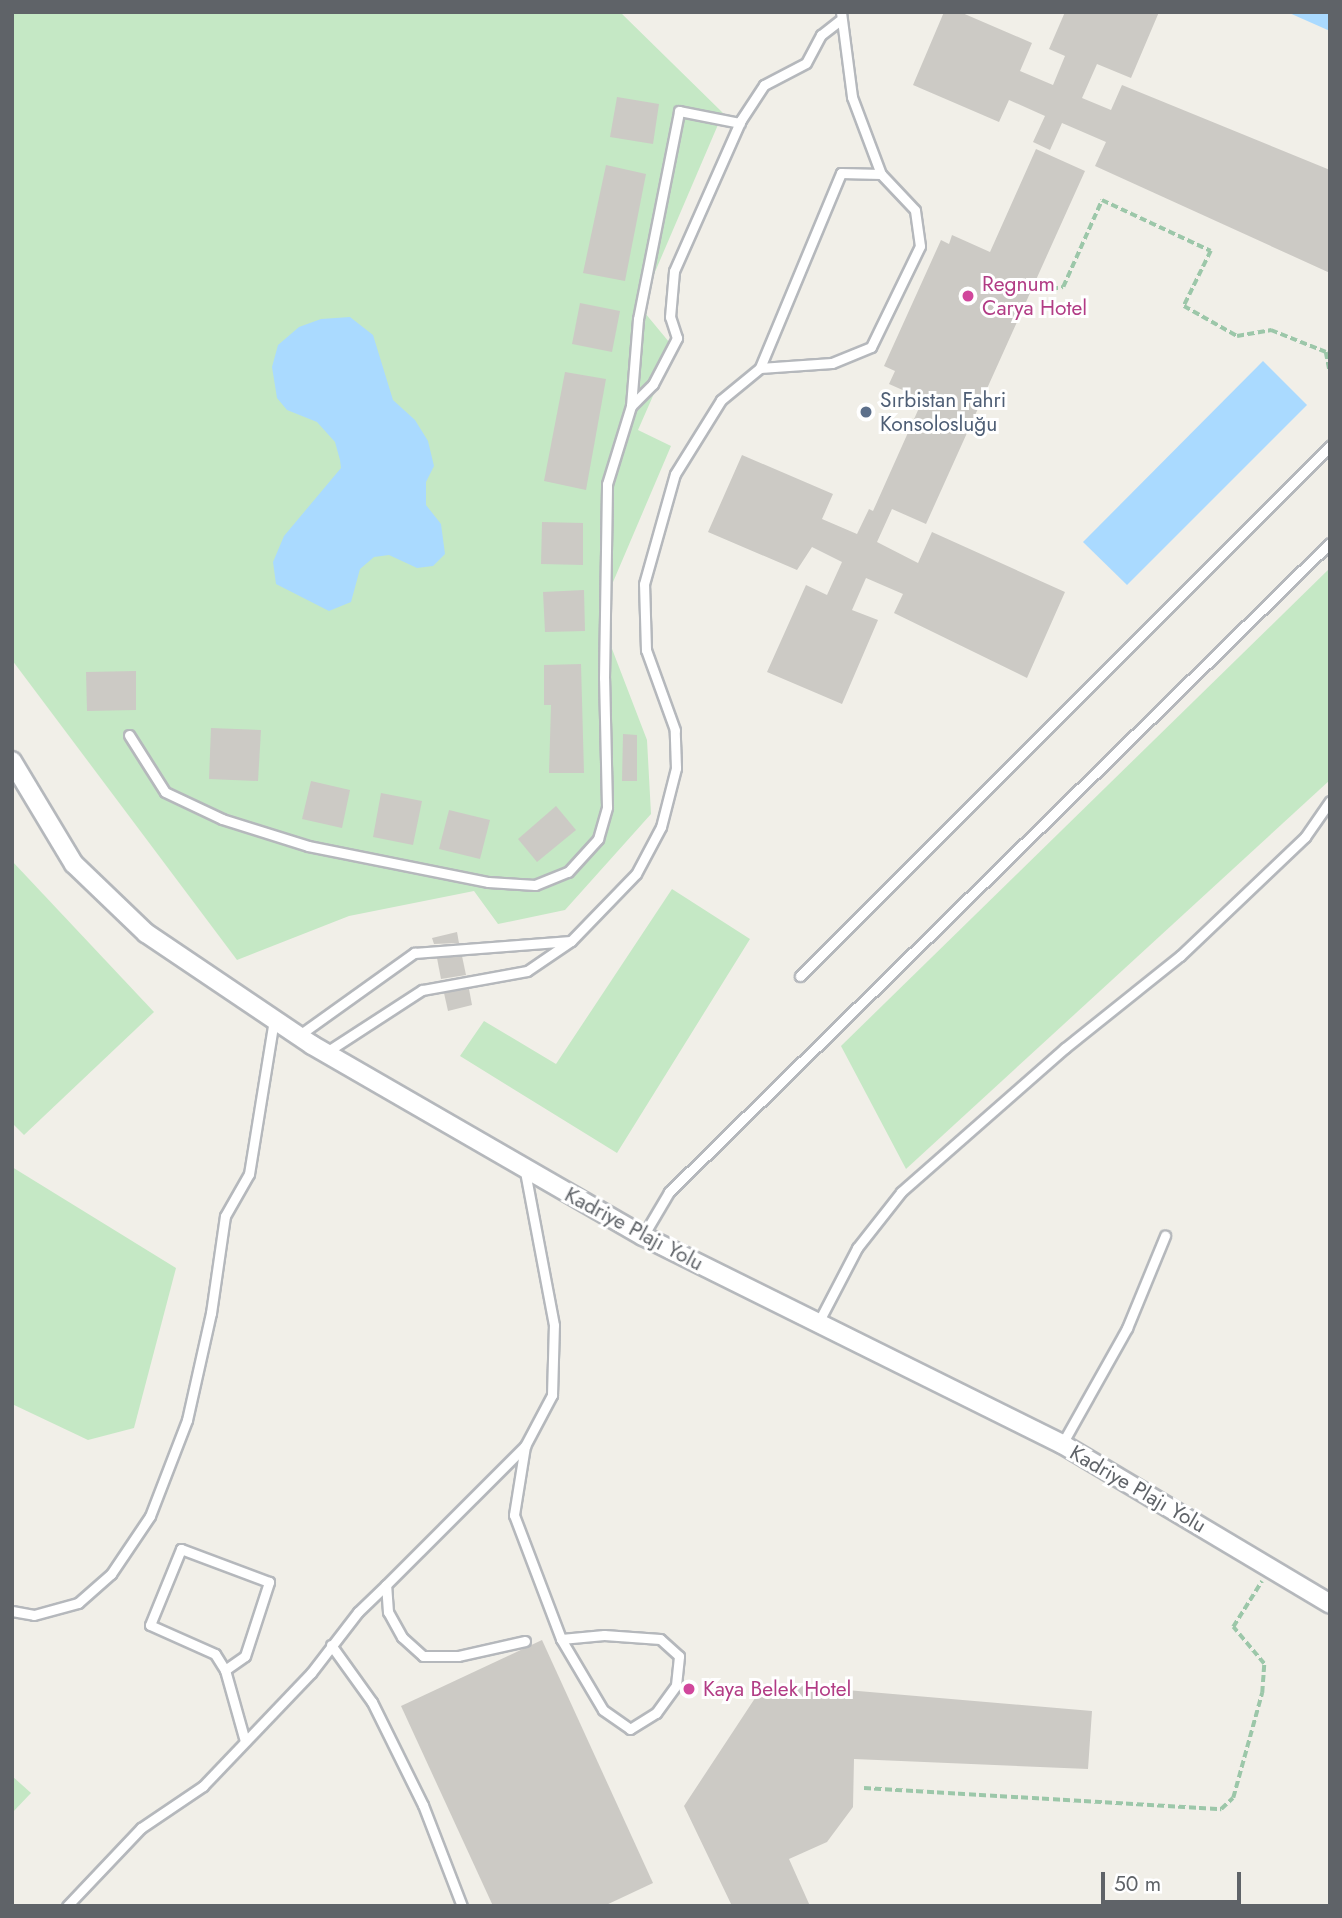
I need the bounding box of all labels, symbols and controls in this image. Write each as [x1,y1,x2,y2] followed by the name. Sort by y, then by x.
[982,271,1087,321] place label: Regnum Carya Hotel
[960,288,976,304] marker: Regnum Carya Hotel
[880,387,1006,437] place label: Sırbistan Fahri Konsolosluğu
[858,404,874,420] marker: Sırbistan Fahri Konsolosluğu
[560,1182,708,1276] street label: Kadriye Plajı Yolu
[1065,1440,1211,1538] street label: Kadriye Plajı Yolu
[703,1676,851,1702] place label: Kaya Belek Hotel
[681,1681,697,1697] marker: Kaya Belek Hotel
[1104,1858,1244,1902] scale bar
[1114,1869,1161,1899] text: 50 m

